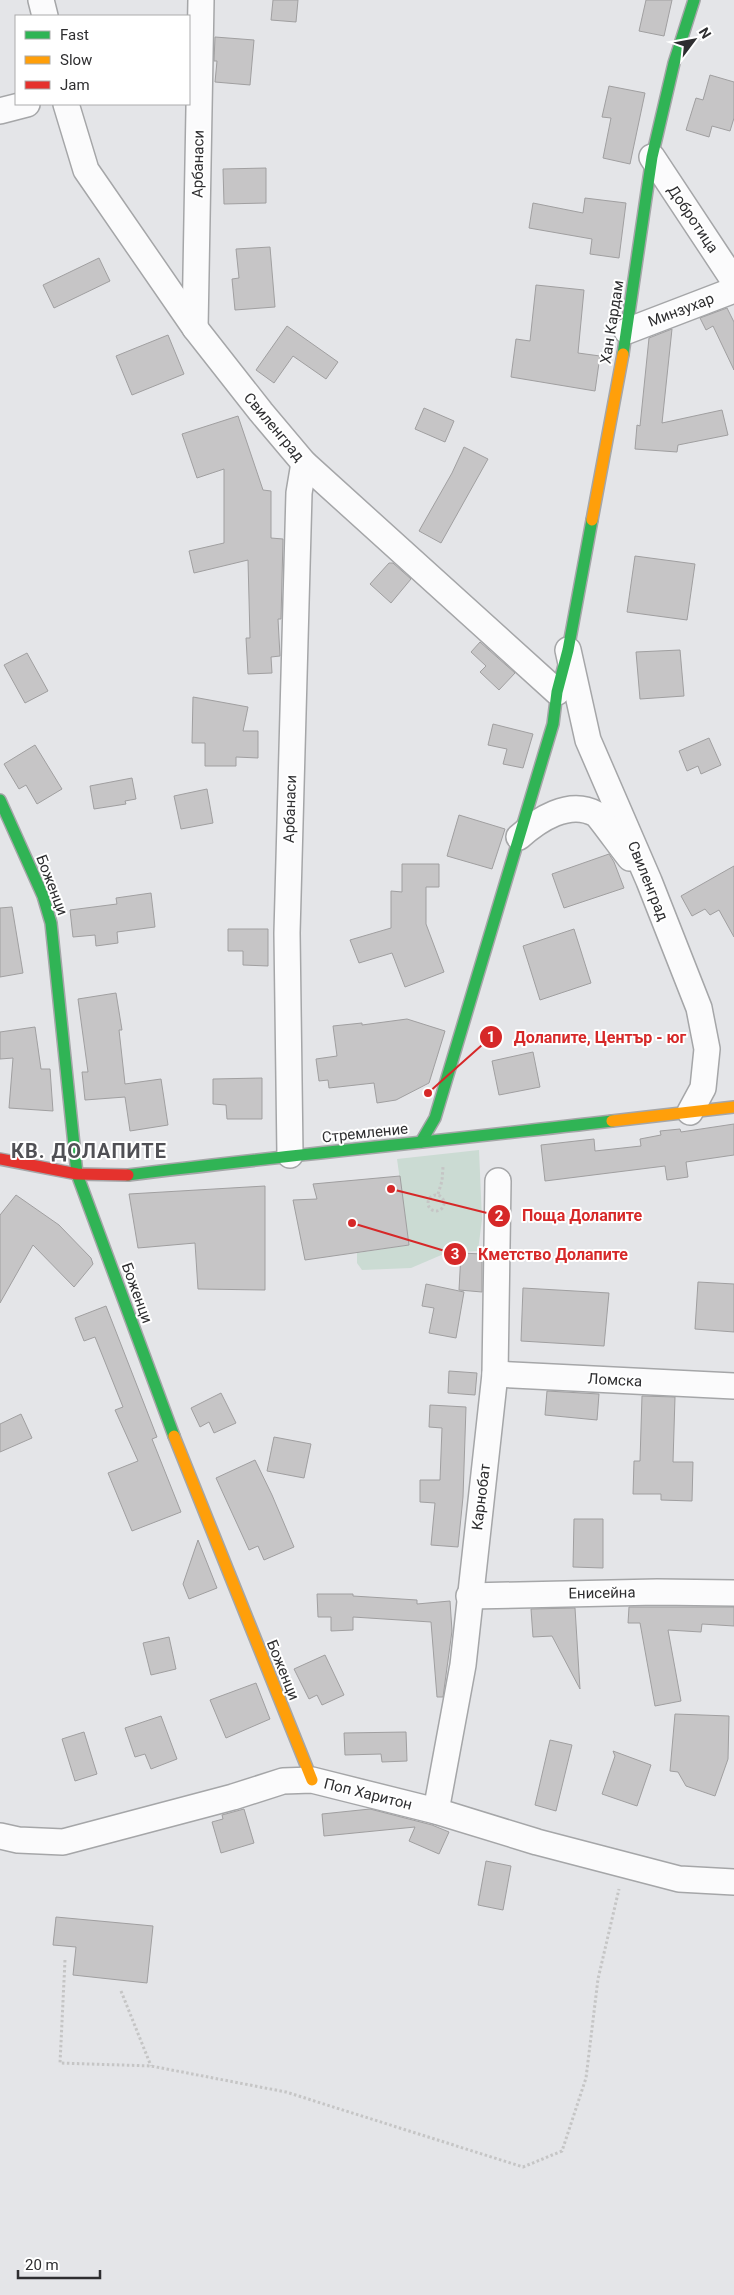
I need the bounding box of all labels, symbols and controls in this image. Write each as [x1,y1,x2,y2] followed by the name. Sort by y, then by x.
[15,15,190,105] legend
[669,15,719,65] north arrow
[696,25,714,42] text: N
[60,26,89,44] text: Fast
[60,51,92,69] text: Slow
[60,76,90,94] text: Jam
[188,130,208,198] street label: Арбанаси
[664,182,722,256] street label: Добротица
[597,279,627,365] street label: Хан Кардам
[646,289,716,331] street label: Минзухар
[240,389,308,465] street label: Свиленград
[280,775,300,843] street label: Арбанаси
[624,839,672,923] street label: Свиленград
[32,852,72,918] street label: Боженци
[479,1022,696,1053] callout: Долапите, Център - юг
[487,1028,495,1046] text: 1
[514,1028,686,1047] text: Долапите, Център - юг
[321,1120,409,1146] street label: Стремление
[11,1139,167,1163] district label: КВ. ДОЛАПИТЕ
[487,1200,652,1231] callout: Поща Долапите
[522,1206,642,1225] text: Поща Долапите
[495,1207,504,1225] text: 2
[443,1239,638,1270] callout: Кметство Долапите
[451,1245,459,1263] text: 3
[478,1245,628,1264] text: Кметство Долапите
[118,1260,156,1326] street label: Боженци
[587,1370,643,1390] street label: Ломска
[468,1463,494,1531] street label: Карнобат
[568,1583,636,1603] street label: Енисейна
[263,1637,303,1703] street label: Боженци
[322,1774,414,1814] street label: Поп Харитон
[18,2248,100,2280] scale bar
[25,2256,59,2274] text: 20 m

